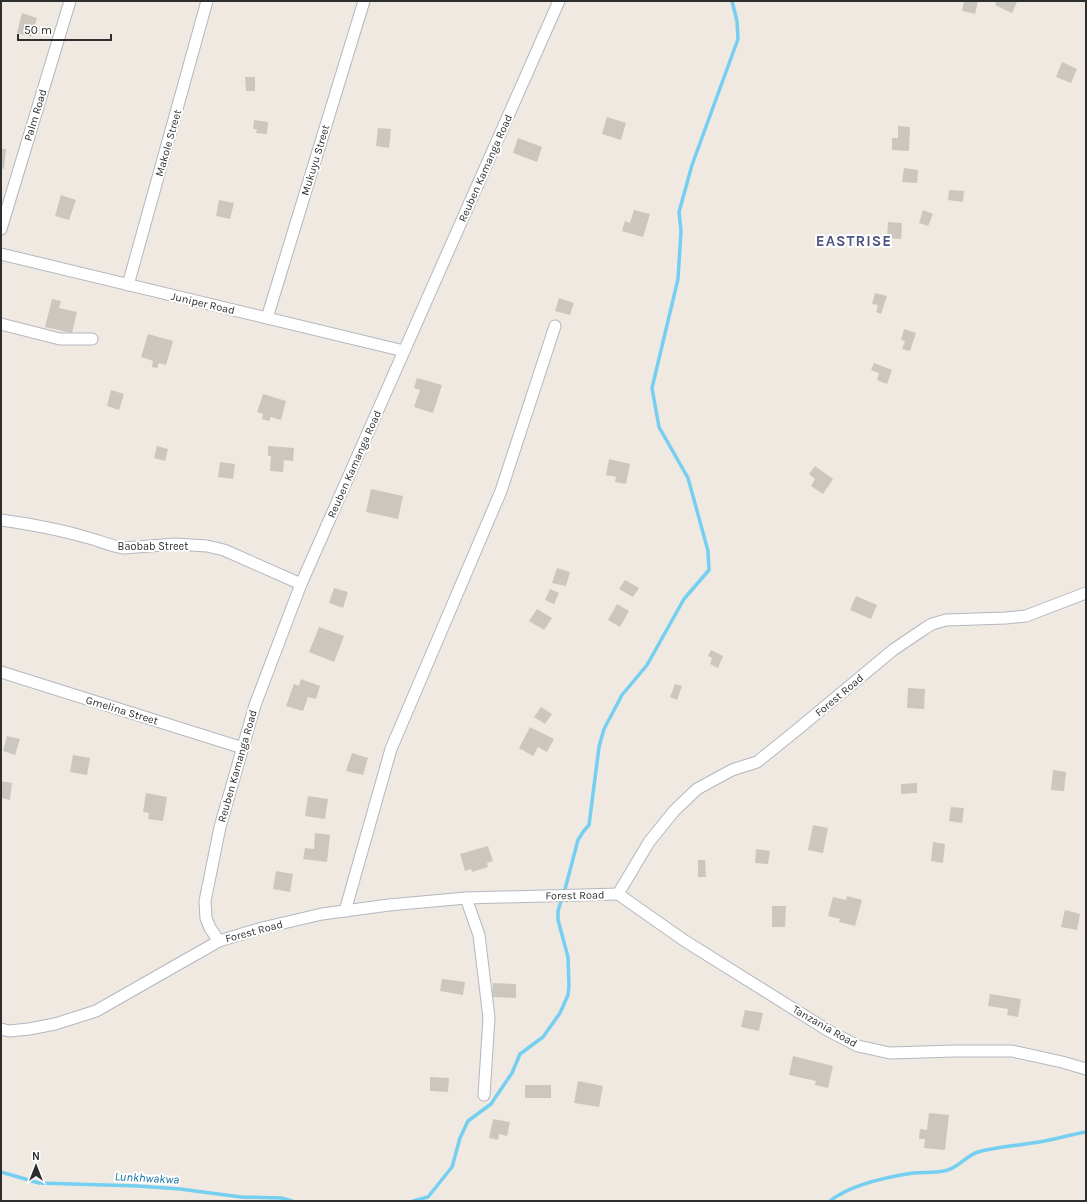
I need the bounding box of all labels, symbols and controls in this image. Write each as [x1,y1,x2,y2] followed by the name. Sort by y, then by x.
[18,16,111,42] scale bar
[24,23,52,37] text: 50 m
[21,88,50,143] street label: Palm Road
[153,108,184,178] street label: Makole Street
[456,112,515,224] street label: Reuben Kamanga Road
[299,123,332,197] street label: Mukuyu Street
[816,232,892,250] district label: EASTRISE
[170,290,236,317] street label: Juniper Road
[325,408,384,520] street label: Reuben Kamanga Road
[118,540,188,553] street label: Baobab Street
[813,671,866,719] street label: Forest Road
[84,693,160,728] street label: Gmelina Street
[215,708,260,824] street label: Reuben Kamanga Road
[545,888,605,903] street label: Forest Road
[224,918,284,945] street label: Forest Road
[790,1003,859,1050] street label: Tanzania Road
[16,1146,56,1186] north arrow
[32,1150,40,1163] text: N
[114,1169,180,1187] water label: Lunkhwakwa

